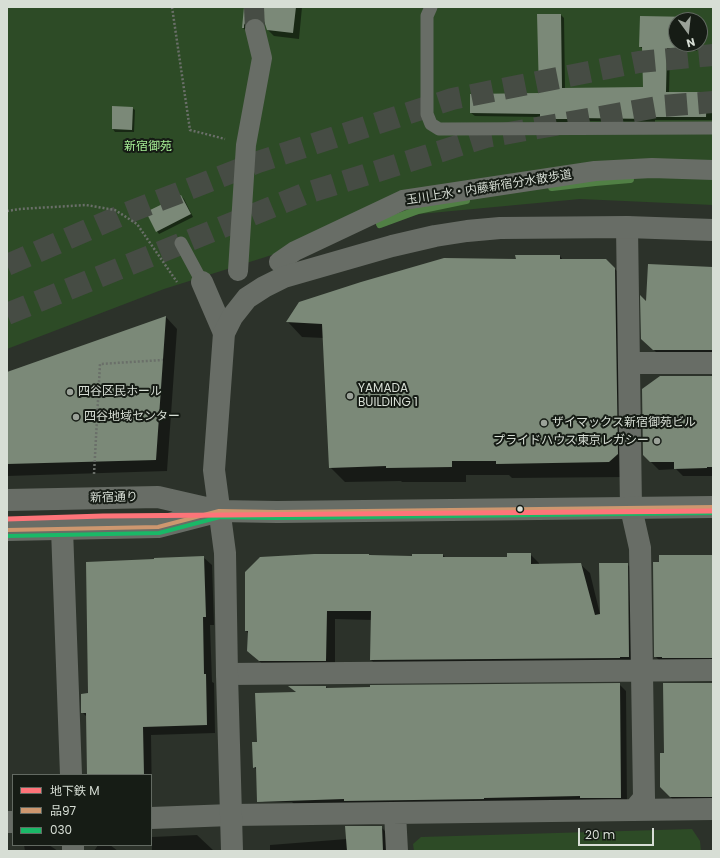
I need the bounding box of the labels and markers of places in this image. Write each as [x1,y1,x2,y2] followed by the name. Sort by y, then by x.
[358,382,418,410] place label: YAMADA BUILDING 1
[78,385,162,399] place label: 四谷区民ホール
[65,387,75,397] marker: 四谷区民ホール
[345,391,355,401] marker: YAMADA BUILDING 1
[84,410,180,424] place label: 四谷地域センター
[71,412,81,422] marker: 四谷地域センター
[552,416,696,430] place label: ザイマックス新宿御苑ビル
[539,418,549,428] marker: ザイマックス新宿御苑ビル
[493,434,649,448] place label: プライドハウス東京レガシー
[652,436,662,446] marker: プライドハウス東京レガシー
[515,504,525,514] unlabelled marker

